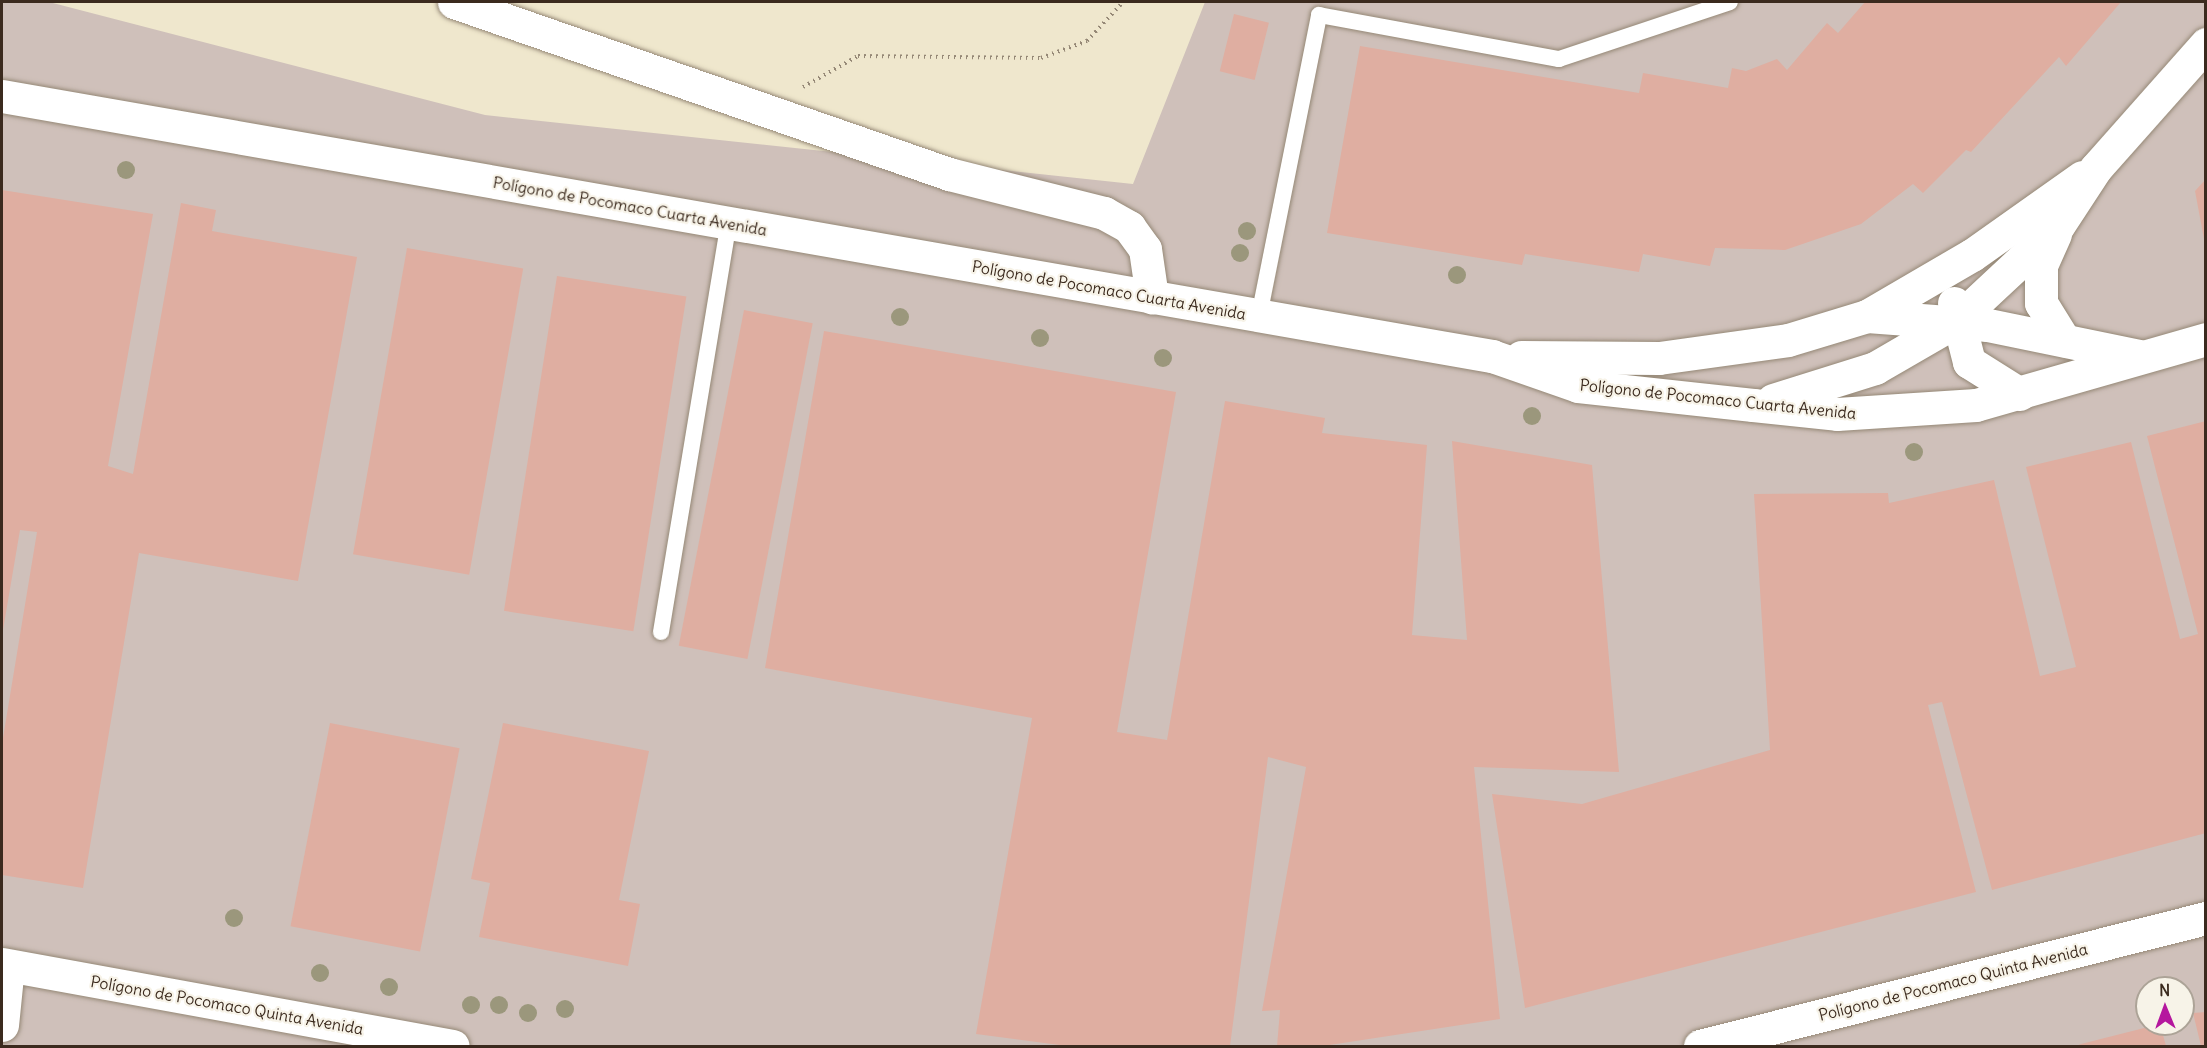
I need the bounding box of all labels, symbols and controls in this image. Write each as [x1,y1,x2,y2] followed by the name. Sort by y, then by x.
[492,172,768,240] street label: Polígono de Pocomaco Cuarta Avenida
[971,256,1247,324] street label: Polígono de Pocomaco Cuarta Avenida
[1579,375,1857,423] street label: Polígono de Pocomaco Cuarta Avenida
[1816,939,2090,1025] street label: Polígono de Pocomaco Quinta Avenida
[89,972,365,1038] street label: Polígono de Pocomaco Quinta Avenida
[2135,976,2195,1036] north arrow
[2159,980,2170,1000] text: N

